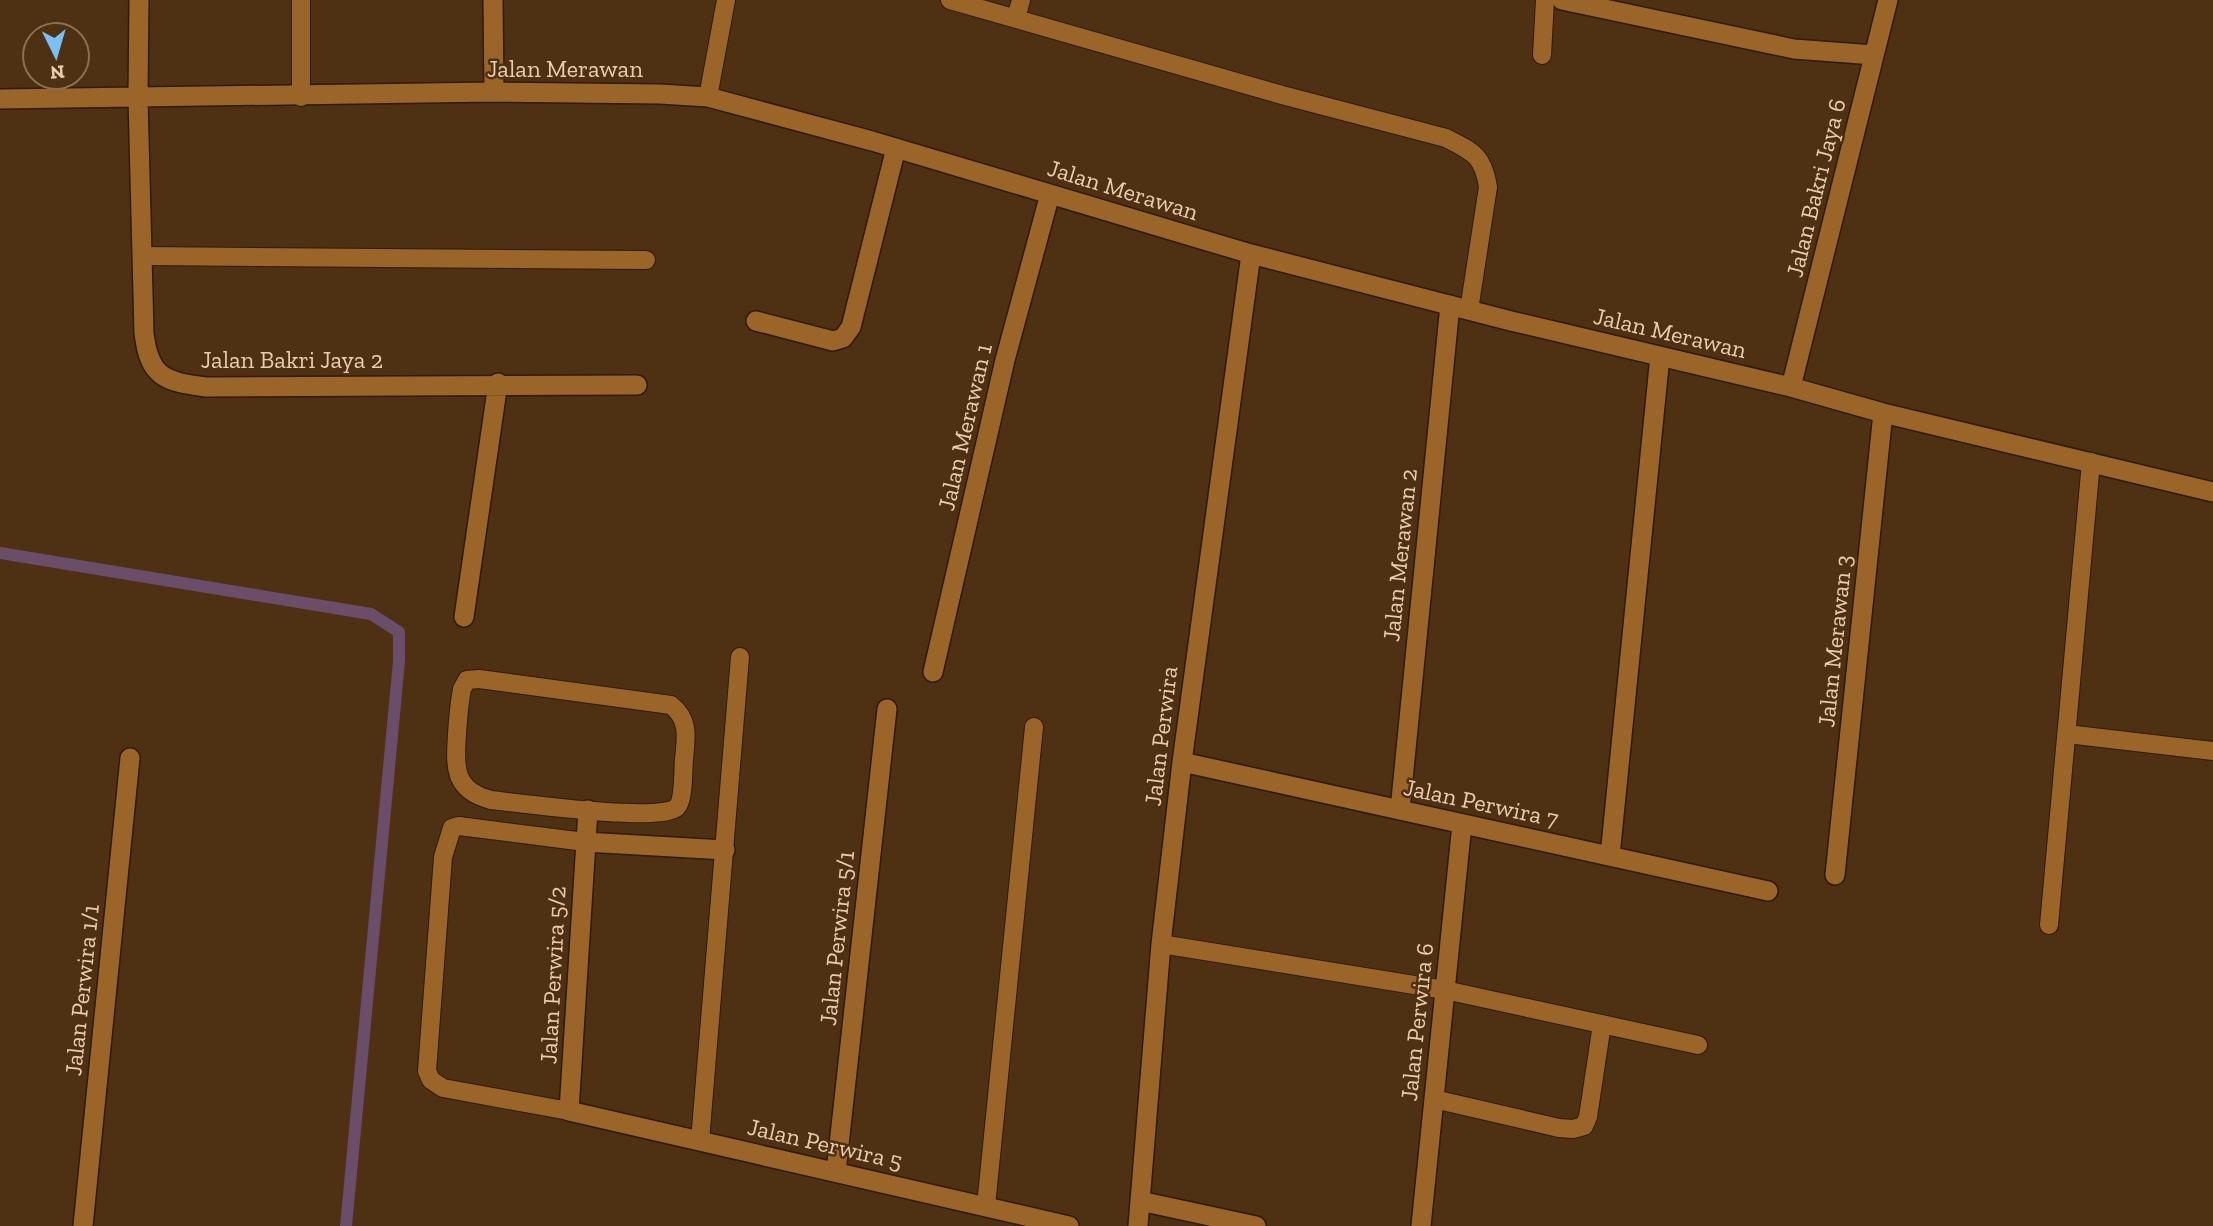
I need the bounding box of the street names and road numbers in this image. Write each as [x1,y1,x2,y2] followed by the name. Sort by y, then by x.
[487,54,643,83] street label: Jalan Merawan
[1779,96,1852,280] street label: Jalan Bakri Jaya 6
[1044,153,1202,226] street label: Jalan Merawan
[1591,301,1750,364] street label: Jalan Merawan
[931,341,998,513] street label: Jalan Merawan 1
[201,345,383,374] street label: Jalan Bakri Jaya 2
[1376,467,1423,643] street label: Jalan Merawan 2
[1811,553,1858,729] street label: Jalan Merawan 3
[1138,664,1184,807] street label: Jalan Perwira
[1401,772,1561,833] street label: Jalan Perwira 7
[813,849,860,1027] street label: Jalan Perwira 5/1
[533,885,572,1065] street label: Jalan Perwira 5/2
[58,903,105,1077] street label: Jalan Perwira 1/1
[1394,942,1439,1102] street label: Jalan Perwira 6
[745,1112,905,1175] street label: Jalan Perwira 5

